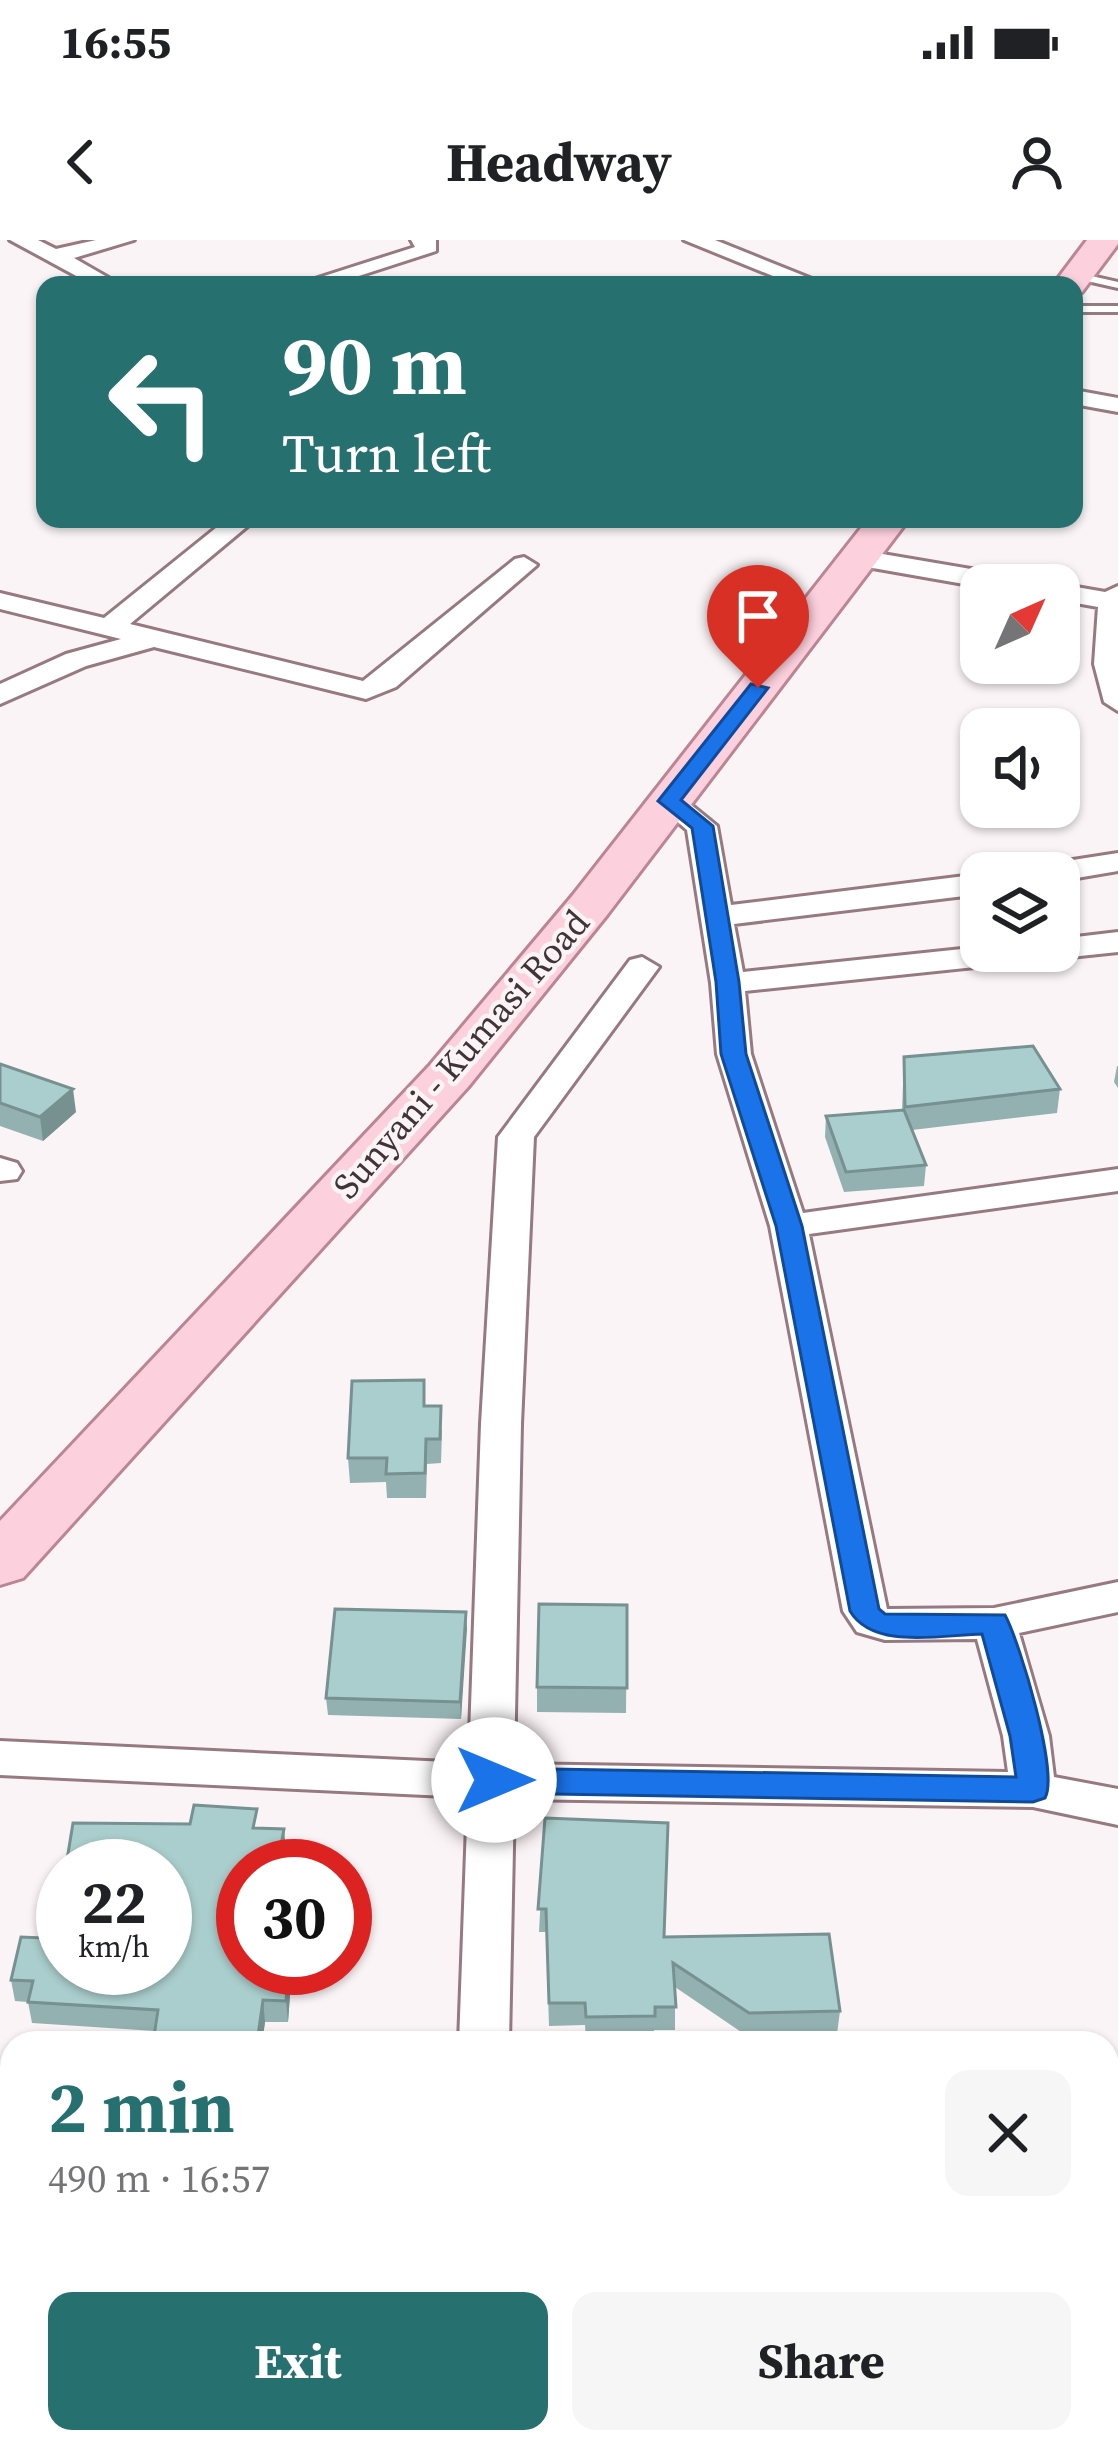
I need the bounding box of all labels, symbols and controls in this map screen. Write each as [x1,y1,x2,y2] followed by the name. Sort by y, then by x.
[60,11,171,73] text: 16:55
[446,125,672,199] text: Headway
[48,129,114,195] icon: back
[1004,129,1070,195] icon: person
[282,307,467,422] text: 90 m
[84,324,240,480] icon: left
[282,416,491,490] text: Turn left
[960,564,1080,684] north arrow
[960,564,1080,972] map controls
[707,565,809,688] pin
[725,583,791,649] icon: arrive
[960,708,1080,828] button: sound
[960,852,1080,972] button: layers
[322,899,600,1209] street label: Sunyani - Kumasi Road
[431,1717,557,1843] position arrow
[216,1839,372,1995] speed limit sign: 30
[81,1861,147,1943] text: 22
[78,1926,150,1967] text: km/h
[48,2057,235,2156] text: 2 min
[945,2070,1071,2196] button: close
[48,2152,270,2205] text: 490 m · 16:57
[48,2292,548,2430] button: Exit
[572,2292,1071,2430] button: Share

